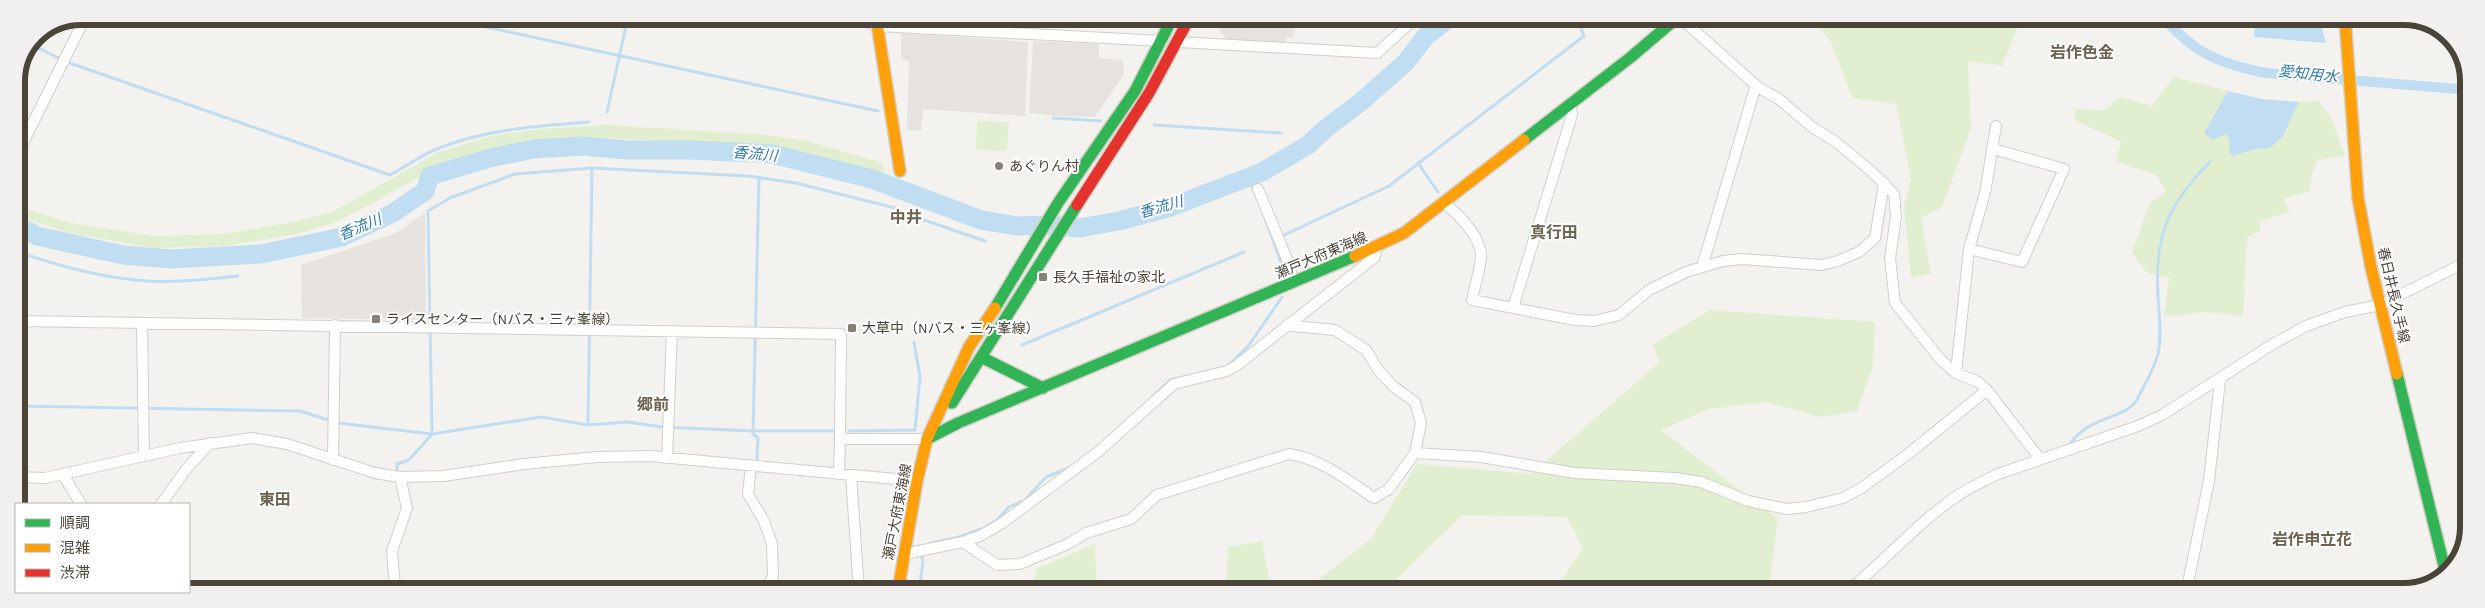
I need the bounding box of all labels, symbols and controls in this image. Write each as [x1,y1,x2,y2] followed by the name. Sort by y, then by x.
[2050,43,2114,62] district label: 岩作色金
[2277,62,2341,86] water label: 愛知用水
[732,143,780,165] water label: 香流川
[1009,158,1079,175] place label: あぐりん村
[993,160,1005,172] marker: あぐりん村
[1137,192,1187,222] water label: 香流川
[890,208,922,227] district label: 中井
[336,209,386,244] water label: 香流川
[1530,223,1578,242] district label: 真行田
[1273,228,1370,282] street label: 瀬戸大府東海線
[2374,245,2413,345] street label: 春日井長久手線
[1053,269,1165,286] place label: 長久手福祉の家北
[1037,271,1049,283] marker: 長久手福祉の家北
[386,311,619,328] place label: ライスセンター（Nバス・三ヶ峯線）
[370,313,382,325] marker: ライスセンター（Nバス・三ヶ峯線）
[862,320,1040,337] place label: 大草中（Nバス・三ヶ峯線）
[846,322,858,334] marker: 大草中（Nバス・三ヶ峯線）
[637,395,669,414] district label: 郷前
[880,462,915,562] street label: 瀬戸大府東海線
[259,490,291,509] district label: 東田
[15,503,190,593] legend
[60,514,90,532] text: 順調
[2272,530,2352,549] district label: 岩作申立花
[60,539,90,557] text: 混雑
[60,564,90,582] text: 渋滞

